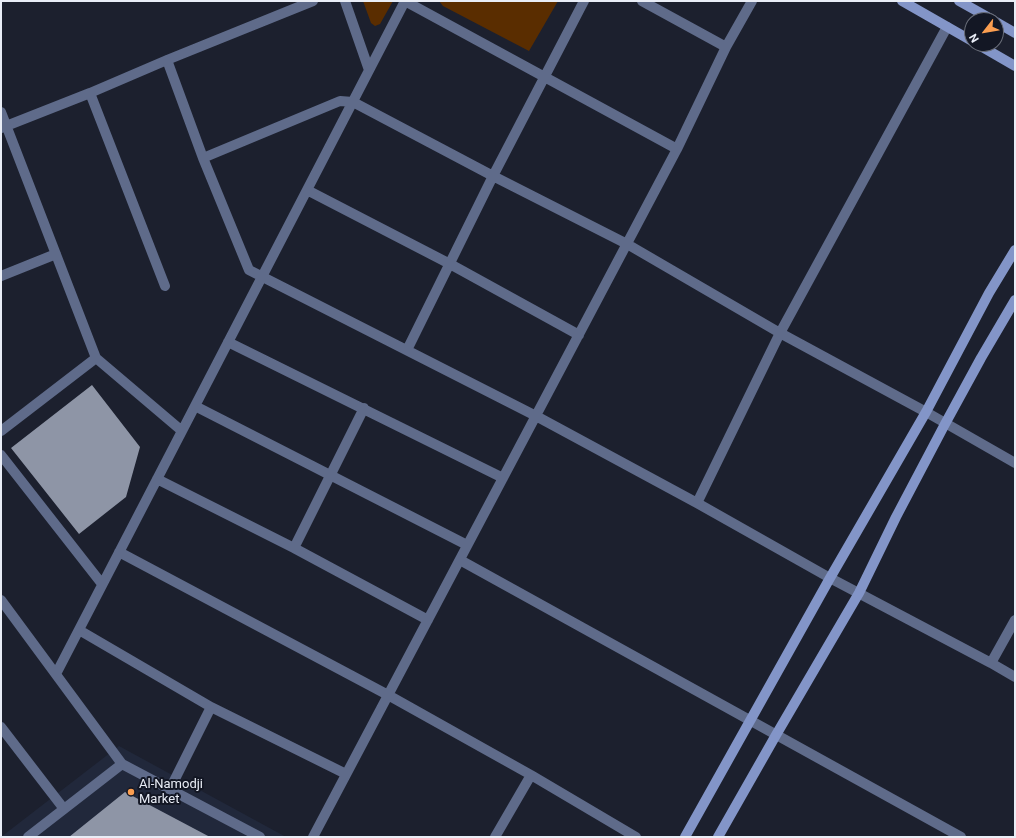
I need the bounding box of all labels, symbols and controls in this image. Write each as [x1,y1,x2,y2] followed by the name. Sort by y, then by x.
[964,12,1004,52] north arrow
[967,31,982,45] text: N
[139,777,203,808] place label: Al-Namodji Market
[126,787,136,797] marker: Al-Namodji Market

